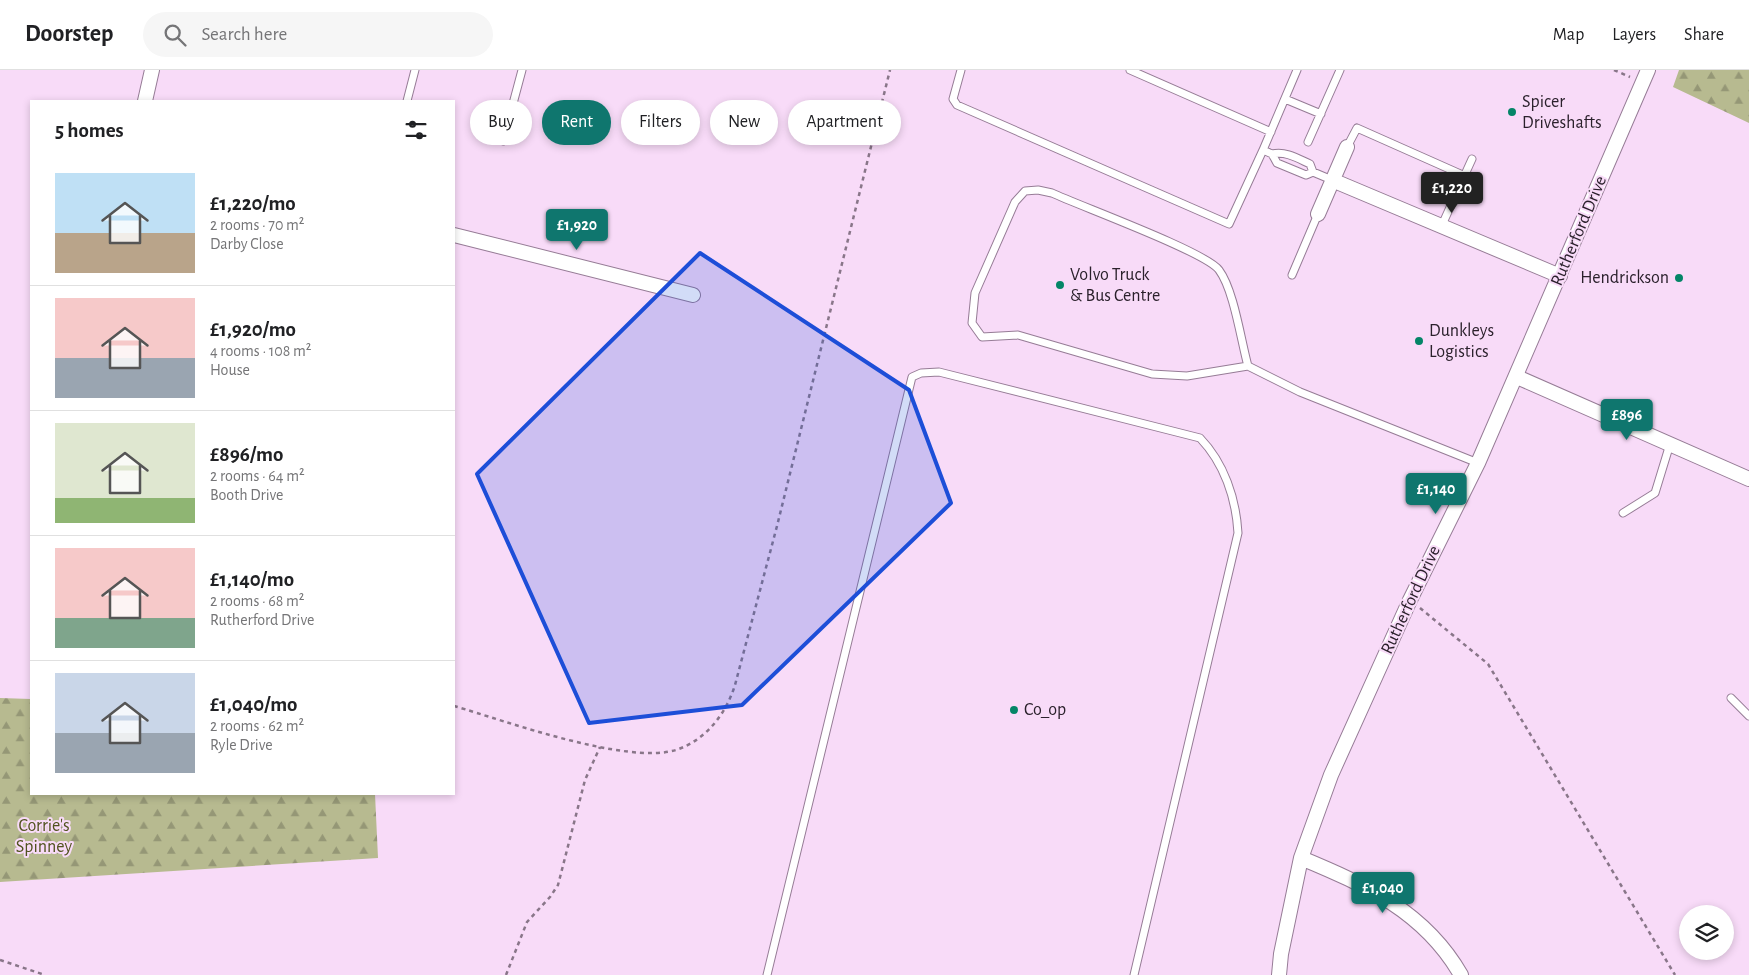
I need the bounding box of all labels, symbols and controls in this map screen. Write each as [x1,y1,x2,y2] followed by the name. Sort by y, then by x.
[143,12,493,57] search box
[161,21,189,49] icon: search
[25,22,113,46] text: Doorstep
[201,25,287,44] text: Search here
[1553,26,1584,44] text: Map
[1612,26,1656,44] text: Layers
[1684,26,1724,44] text: Share
[1522,93,1602,132] place label: Spicer Driveshafts
[470,100,532,145] chip: Buy
[542,100,611,145] chip: Rent
[621,100,700,145] chip: Filters
[710,100,778,145] chip: New
[788,100,901,145] chip: Apartment
[1506,106,1518,118] marker: Spicer Driveshafts
[402,116,430,144] icon: filters
[55,120,124,141] text: 5 homes
[1411,172,1493,214] pin: £1,220
[1548,173,1610,289] street label: Rutherford Drive
[1432,180,1472,196] text: £1,220
[95,193,155,253] icon: home
[210,193,296,214] text: £1,220/mo
[536,208,618,251] pin: £1,920
[210,217,304,233] text: 2 rooms · 70 m²
[557,217,597,233] text: £1,920
[210,236,284,252] text: Darby Close
[1070,266,1160,305] place label: Volvo Truck & Bus Centre
[1580,269,1669,287] place label: Hendrickson
[1673,272,1685,284] marker: Hendrickson
[1054,279,1066,291] marker: Volvo Truck & Bus Centre
[95,318,155,378] icon: home
[210,319,296,340] text: £1,920/mo
[1429,322,1494,361] place label: Dunkleys Logistics
[1413,335,1425,347] marker: Dunkleys Logistics
[210,343,311,359] text: 4 rooms · 108 m²
[210,362,250,378] text: House
[1597,398,1657,441] pin: £896
[1612,407,1642,423] text: £896
[95,443,155,503] icon: home
[210,444,283,465] text: £896/mo
[210,468,305,484] text: 2 rooms · 64 m²
[1395,472,1477,515] pin: £1,140
[1417,481,1455,497] text: £1,140
[210,487,284,503] text: Booth Drive
[1378,543,1444,657] street label: Rutherford Drive
[95,568,155,628] icon: home
[210,569,294,590] text: £1,140/mo
[210,593,304,609] text: 2 rooms · 68 m²
[210,612,314,628] text: Rutherford Drive
[95,693,155,753] icon: home
[210,694,297,715] text: £1,040/mo
[1024,701,1066,719] place label: Co_op
[1008,704,1020,716] marker: Co_op
[210,718,304,734] text: 2 rooms · 62 m²
[210,737,273,753] text: Ryle Drive
[16,817,73,856] park label: Corrie's Spinney
[1342,872,1424,914] pin: £1,040
[1362,880,1404,896] text: £1,040
[1679,905,1734,960] map controls
[1679,905,1734,960] button: layers

